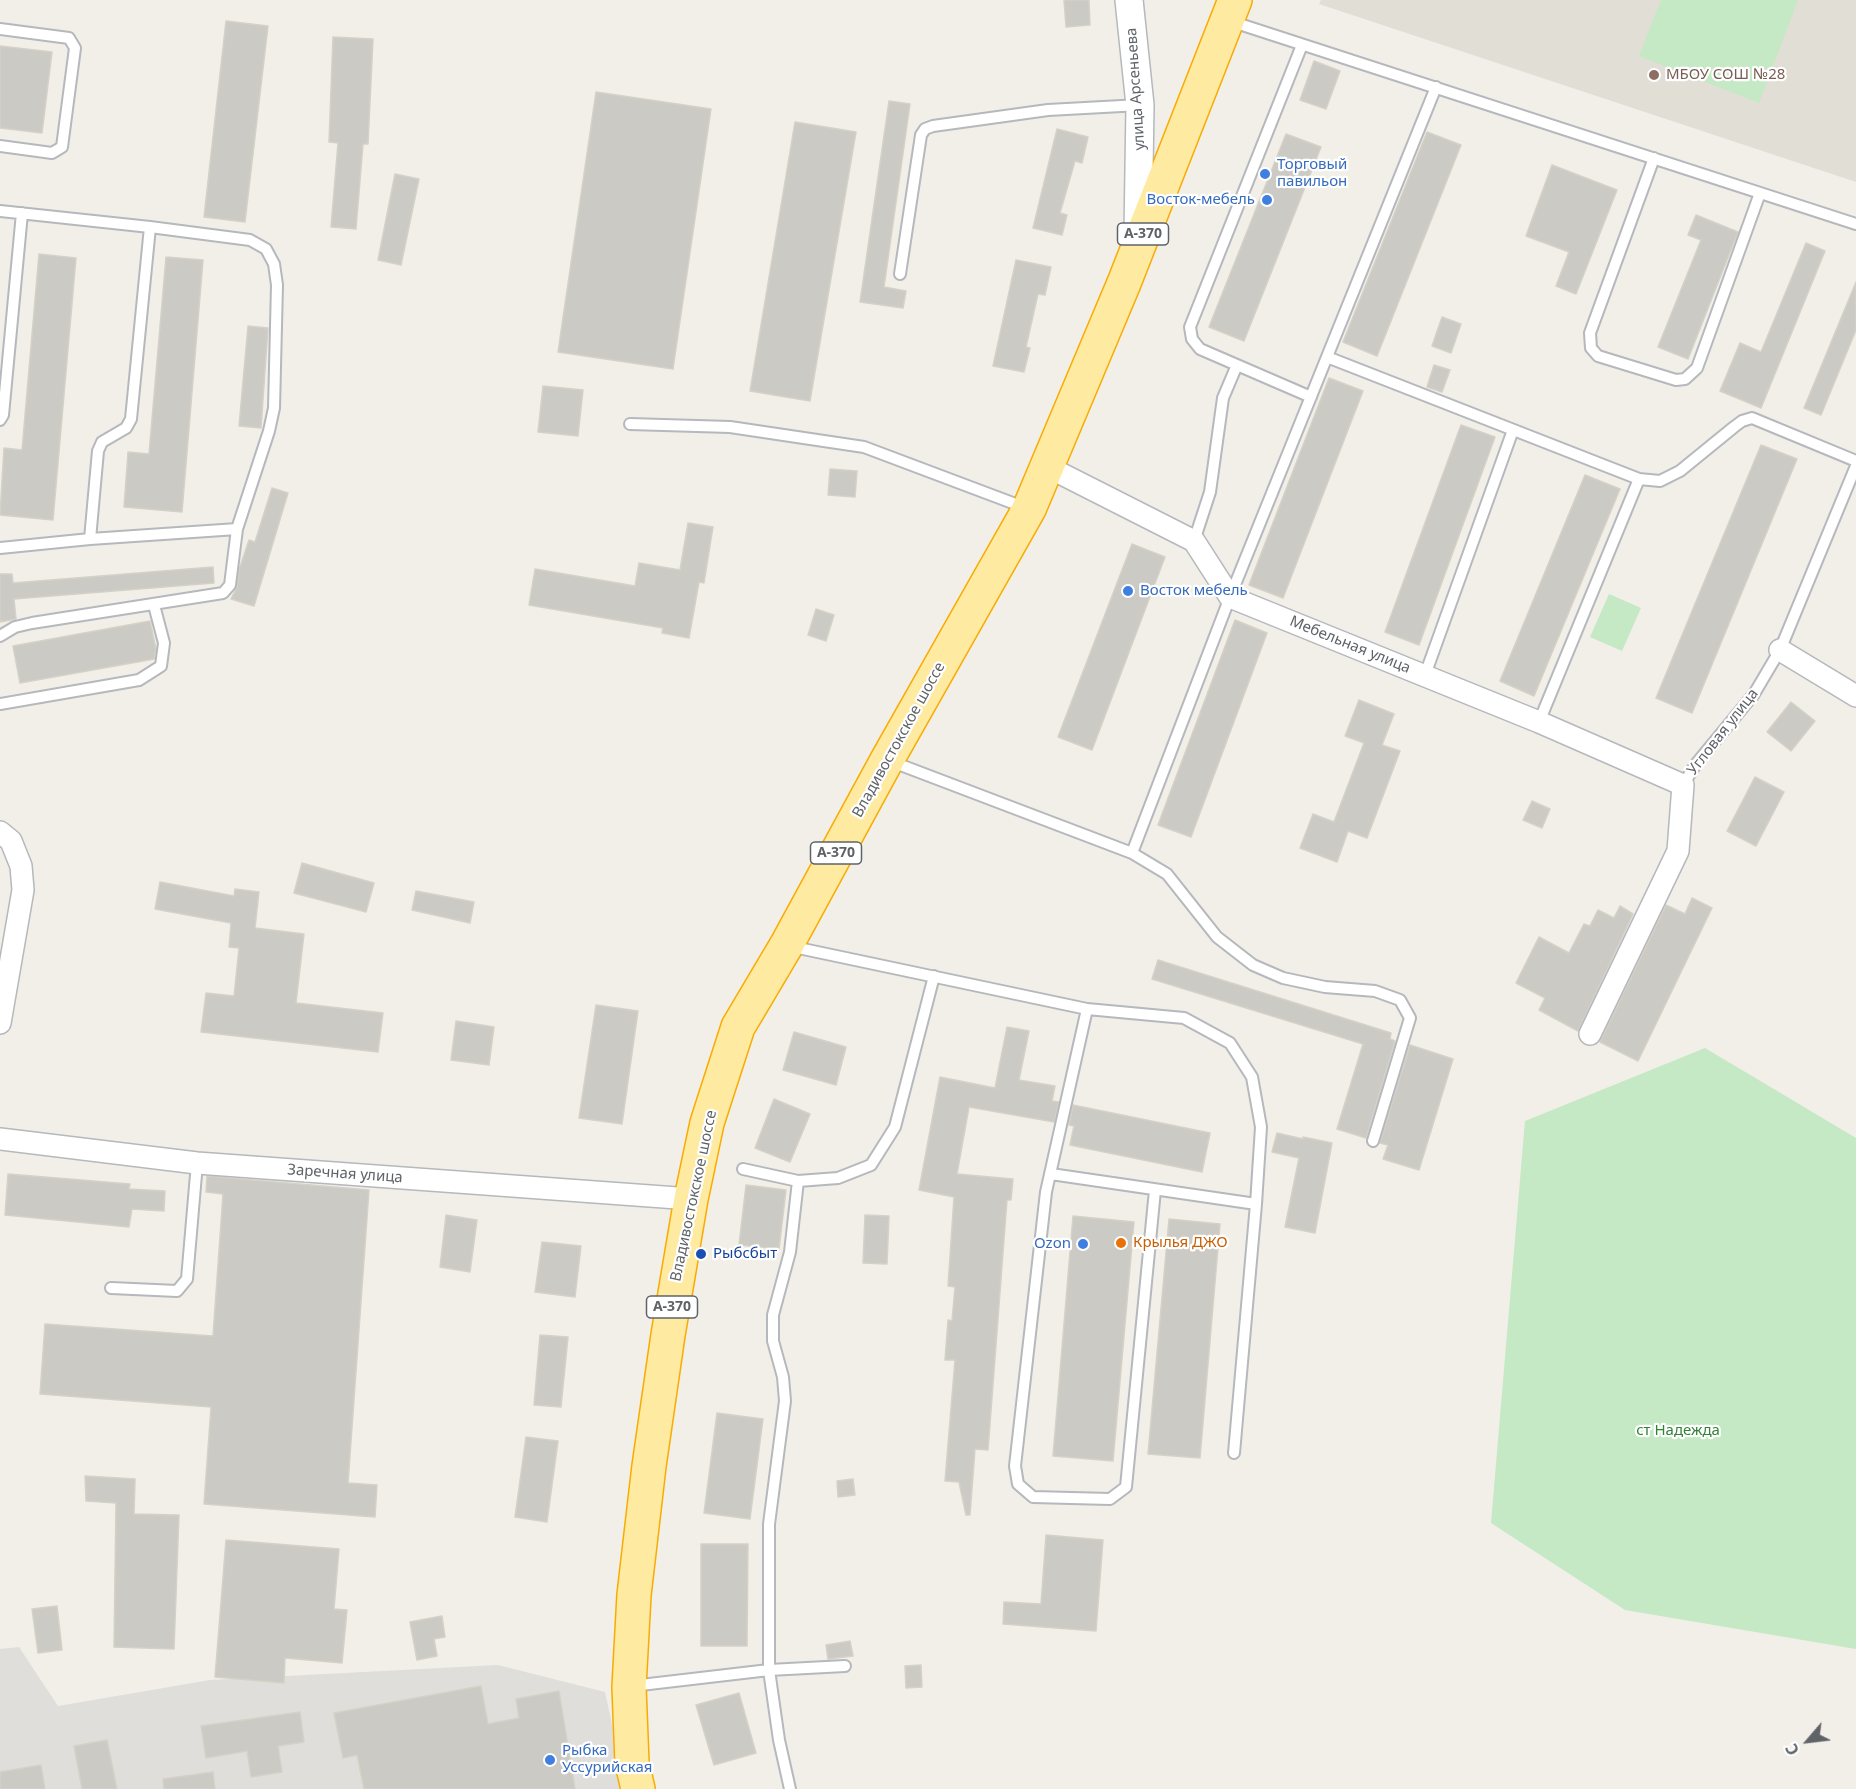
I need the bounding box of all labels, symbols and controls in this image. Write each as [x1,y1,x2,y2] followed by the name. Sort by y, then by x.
[1123,27,1149,151] street label: улица Арсеньева
[1666,66,1785,84] place label: МБОУ СОШ №28
[1647,68,1661,82] marker: МБОУ СОШ №28
[1277,156,1347,191] place label: Торговый павильон
[1258,167,1272,181] marker: Торговый павильон
[1147,191,1255,209] place label: Восток-мебель
[1260,193,1274,207] marker: Восток-мебель
[1118,223,1168,245] road number: А-370
[1140,582,1248,600] place label: Восток мебель
[1121,584,1135,598] marker: Восток мебель
[1287,613,1413,677] street label: Мебельная улица
[849,659,949,821] street label: Владивостокское шоссе
[1684,685,1762,779] street label: Угловая улица
[810,842,862,864] road number: А-370
[667,1109,721,1283] street label: Владивостокское шоссе
[287,1161,403,1187] street label: Заречная улица
[1133,1234,1228,1252] place label: Крылья ДЖО
[1034,1235,1071,1253] place label: Ozon
[1114,1236,1128,1250] marker: Крылья ДЖО
[1076,1237,1090,1251] marker: Ozon
[713,1245,777,1263] place label: Рыбсбыт
[694,1247,708,1261] marker: Рыбсбыт
[646,1296,698,1318] road number: А-370
[1636,1422,1720,1440] park label: ст Надежда
[1778,1711,1838,1771] north arrow
[1780,1740,1804,1759] text: С
[562,1742,652,1777] place label: Рыбка Уссурийская
[543,1753,557,1767] marker: Рыбка Уссурийская

